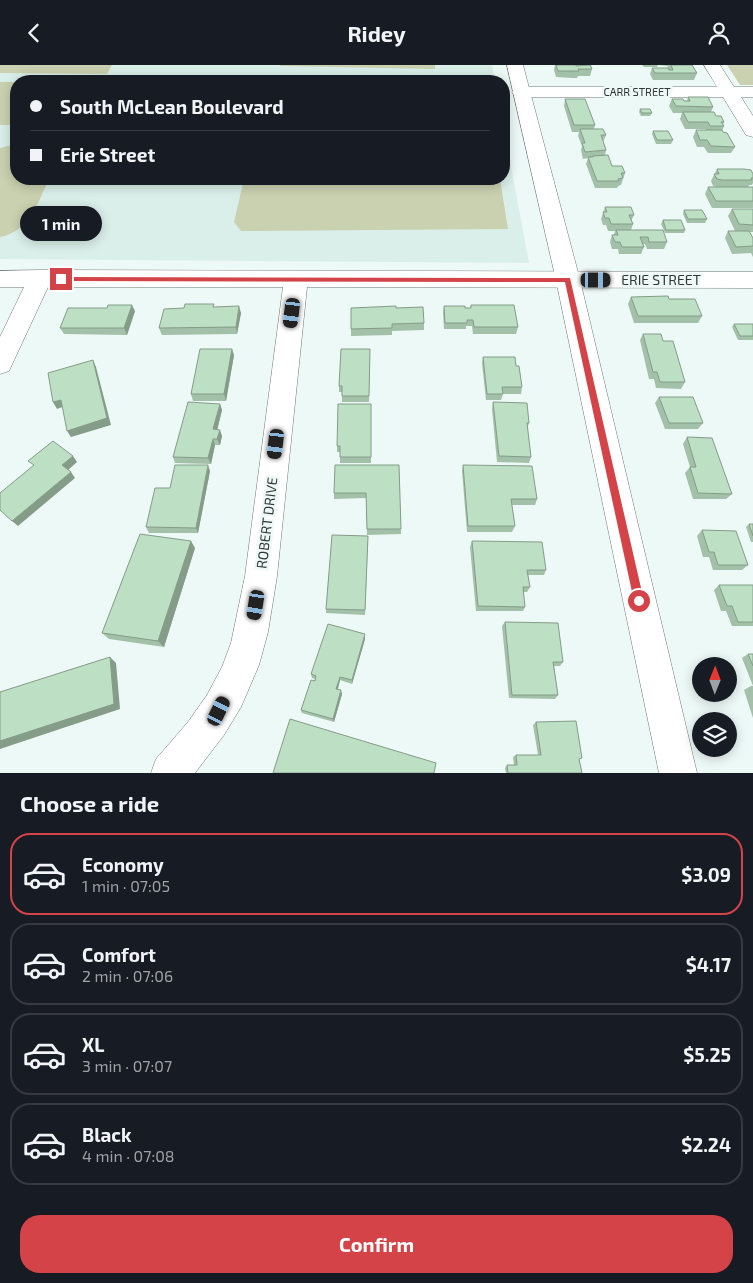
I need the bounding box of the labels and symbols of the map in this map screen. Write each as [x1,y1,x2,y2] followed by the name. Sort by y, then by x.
[603,85,671,98] street label: CARR STREET
[20,207,102,241] callout: 1 min
[50,268,72,290] route end
[621,271,701,288] street label: ERIE STREET
[581,273,611,288] car
[282,297,301,329] car
[266,428,285,460] car
[252,476,281,570] street label: ROBERT DRIVE
[246,589,265,621] car
[628,590,650,612] route start
[692,657,738,703] north arrow
[205,694,232,728] car

